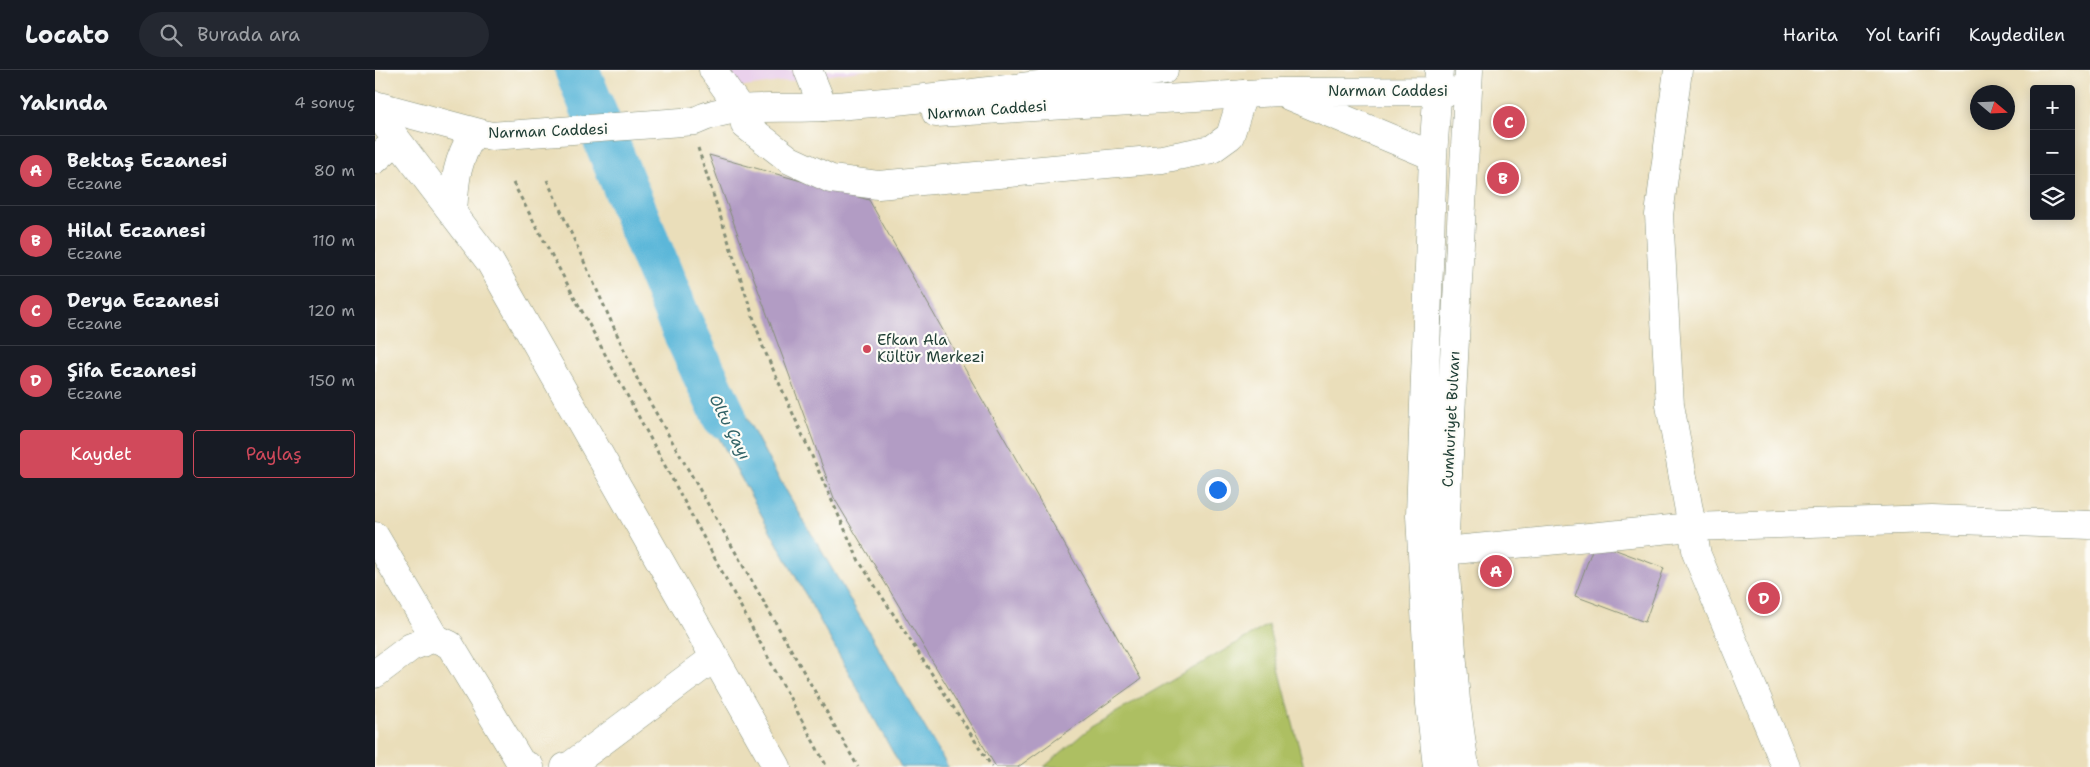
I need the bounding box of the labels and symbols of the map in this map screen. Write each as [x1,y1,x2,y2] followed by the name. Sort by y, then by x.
[1328,81,1448,101] street label: Narman Caddesi
[1970,85,2015,130] north arrow
[926,96,1048,124] street label: Narman Caddesi
[1493,103,1525,141] pin: C
[488,119,608,143] street label: Narman Caddesi
[1487,159,1519,197] pin: B
[877,330,985,367] place label: Efkan Ala Kültür Merkezi
[861,343,873,355] marker: Efkan Ala Kültür Merkezi
[1437,350,1465,488] street label: Cumhuriyet Bulvarı
[705,391,755,463] water label: Oltu Çayı
[1205,477,1231,503] your location
[1480,552,1512,590] pin: A
[1748,579,1780,617] pin: D

